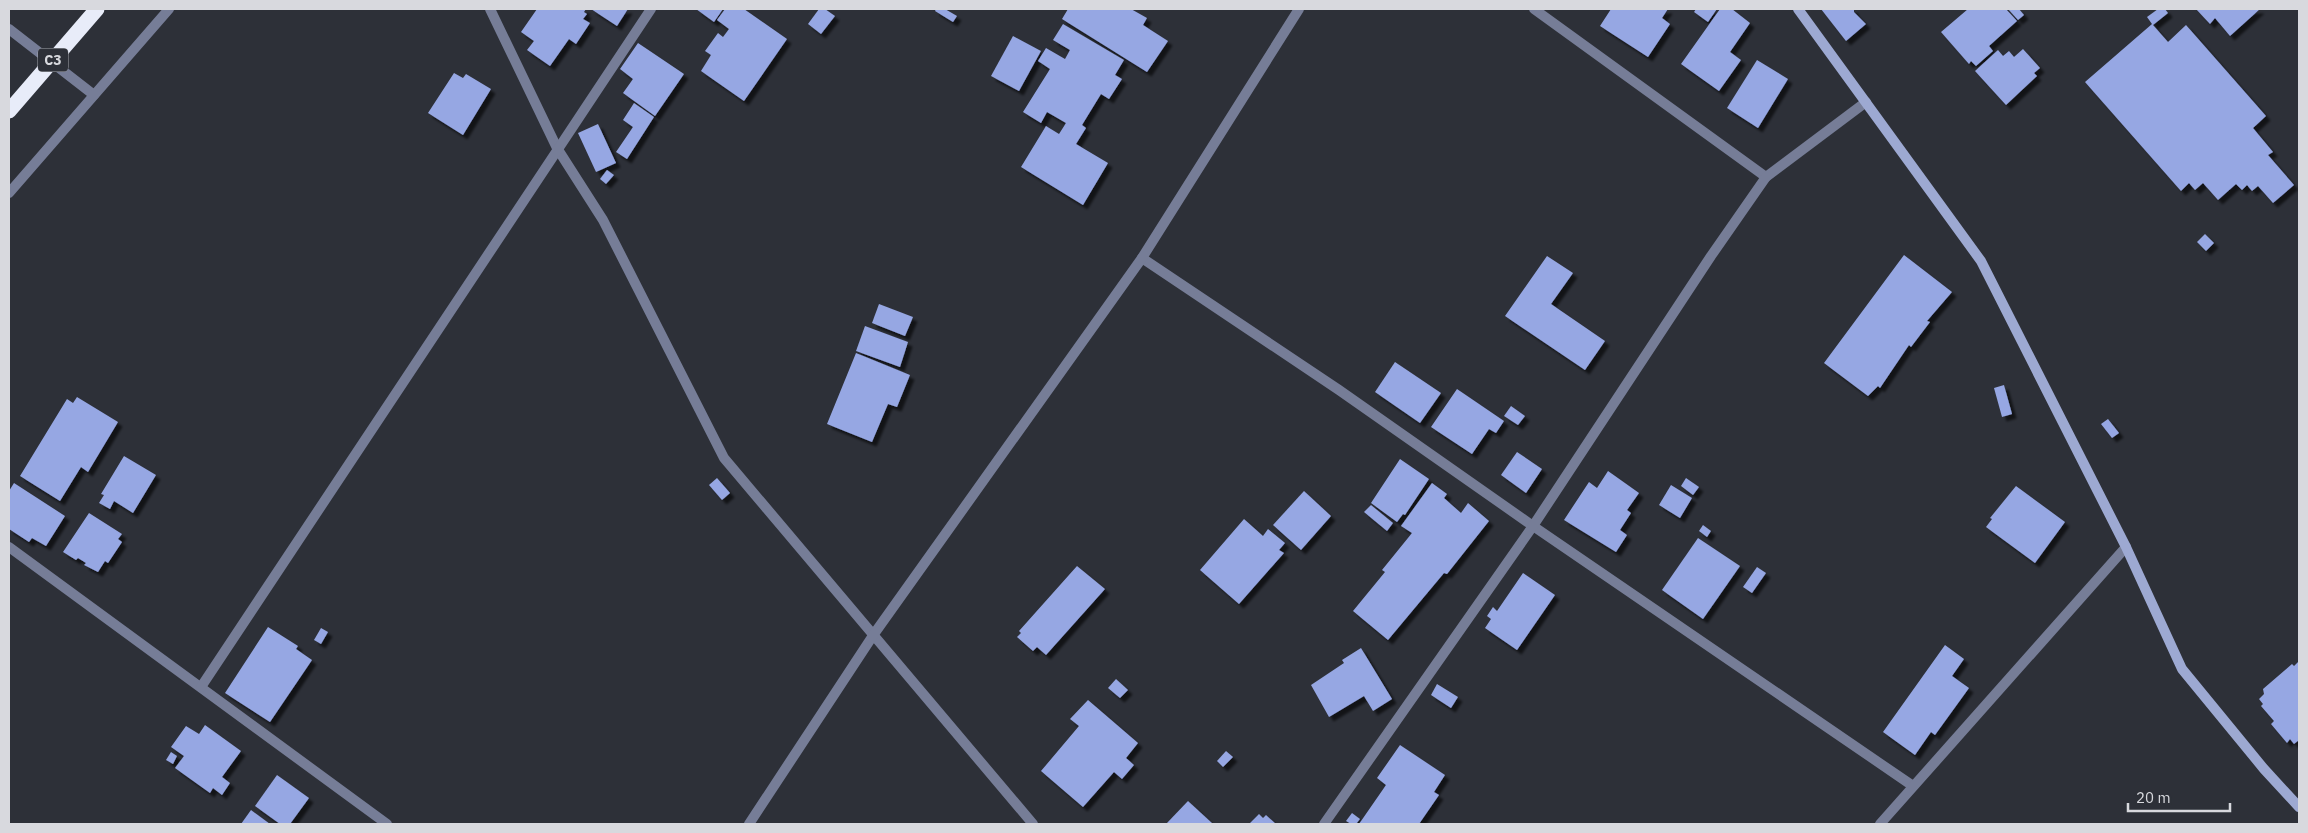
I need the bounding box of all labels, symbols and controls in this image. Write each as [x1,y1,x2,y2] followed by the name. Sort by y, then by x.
[38,48,68,72] road number: C3
[2128,780,2230,812] scale bar
[2136,788,2171,807] text: 20 m

